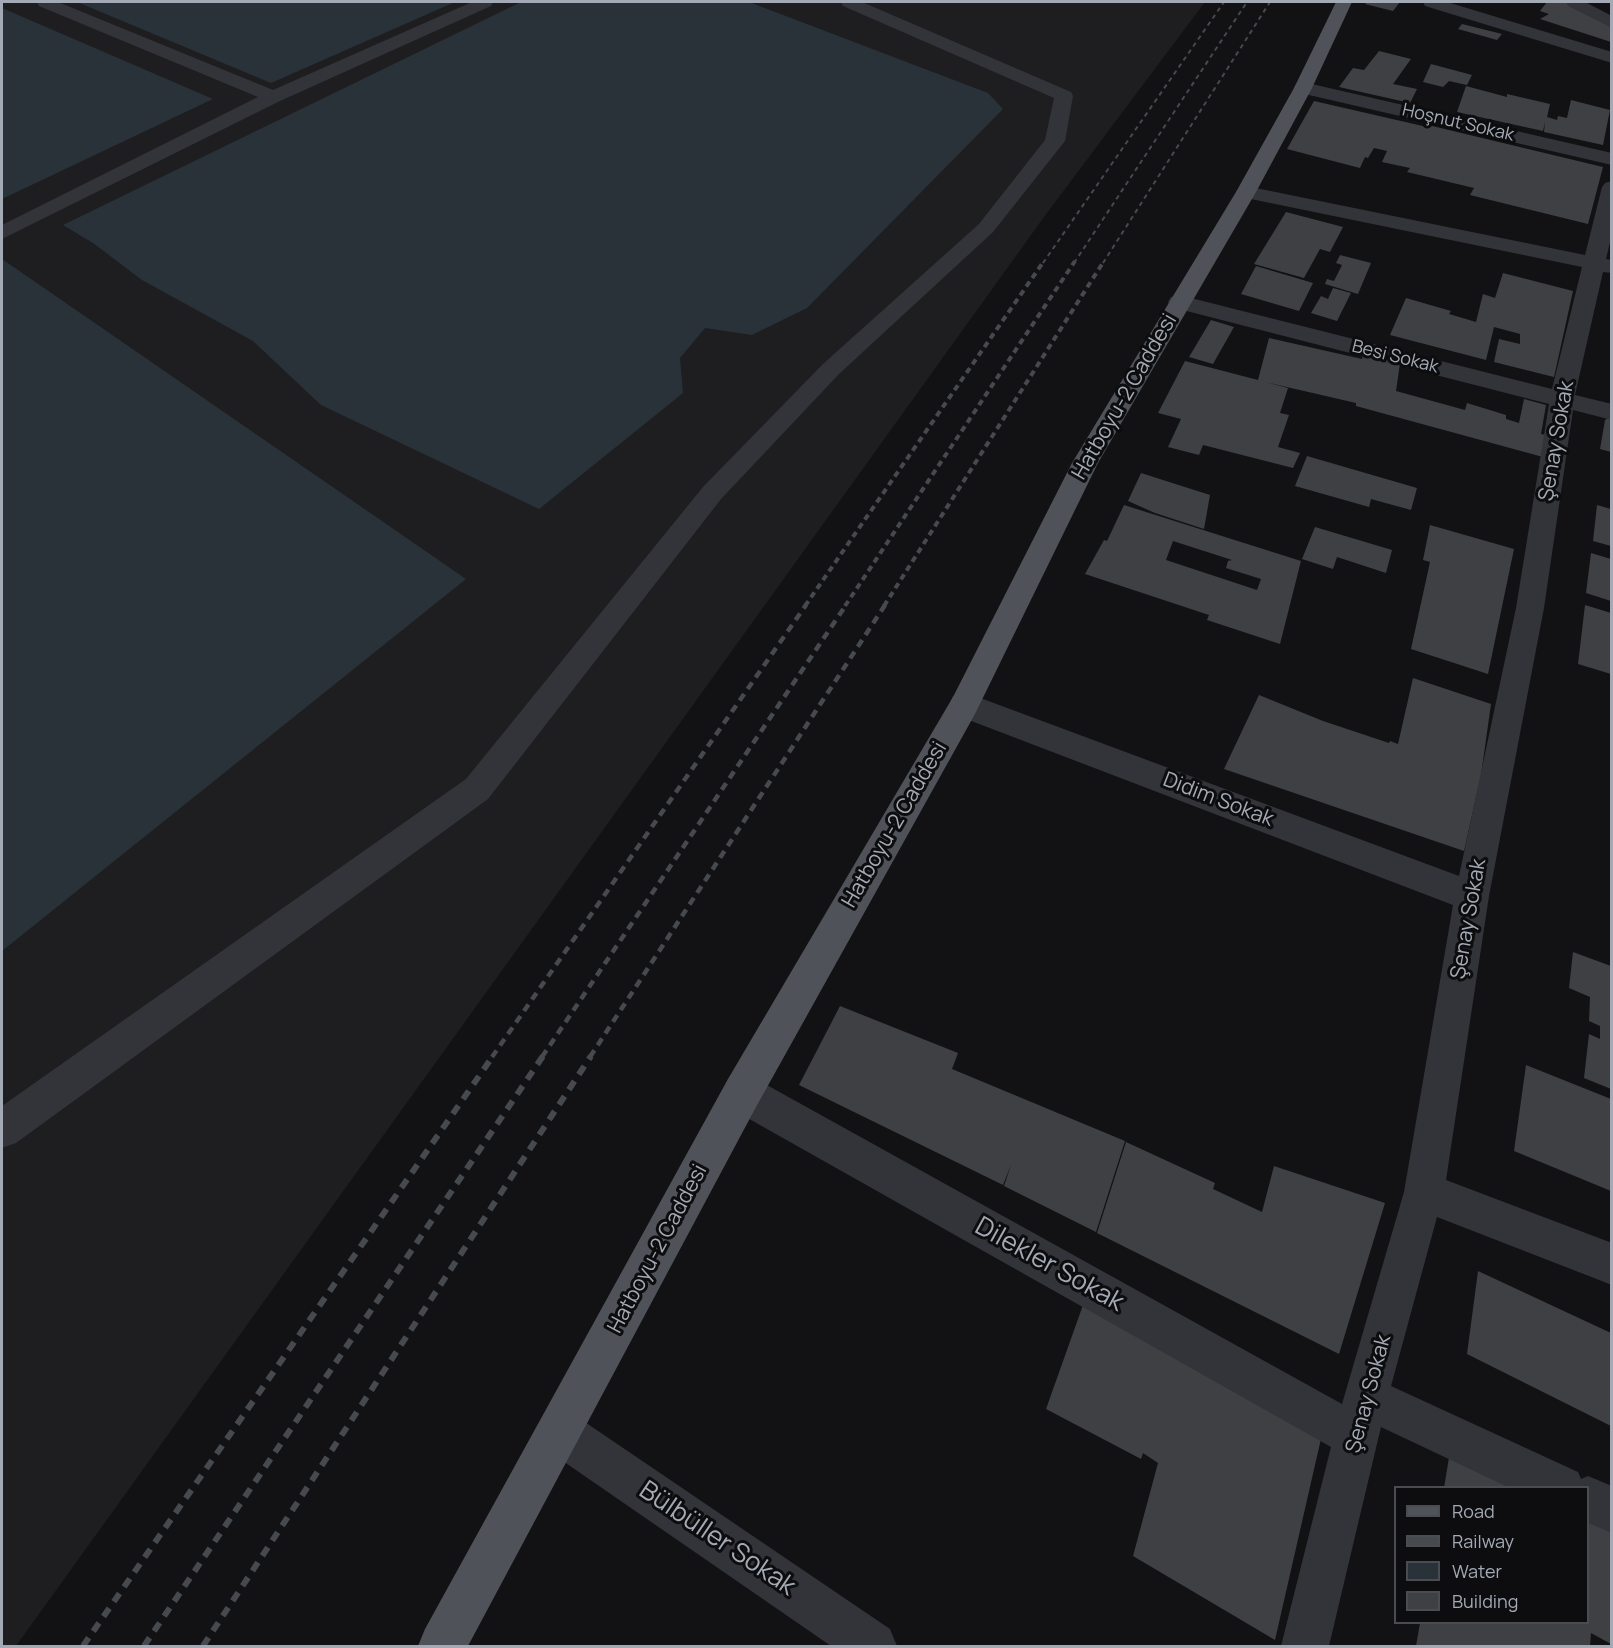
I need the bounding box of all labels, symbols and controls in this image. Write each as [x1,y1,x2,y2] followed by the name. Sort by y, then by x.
[1400,100,1516,146] street label: Hoşnut Sokak
[1067,310,1183,484] street label: Hatboyu-2 Caddesi
[1349,336,1441,378] street label: Besi Sokak
[1534,379,1580,503] street label: Şenay Sokak
[837,738,953,912] street label: Hatboyu-2 Caddesi
[1159,767,1277,833] street label: Didim Sokak
[1446,857,1492,981] street label: Şenay Sokak
[603,1160,713,1338] street label: Hatboyu-2 Caddesi
[969,1211,1129,1319] street label: Dilekler Sokak
[1341,1332,1397,1456] street label: Şenay Sokak
[633,1475,801,1603] street label: Bülbüller Sokak
[1394,1486,1589,1624] legend
[1452,1499,1495,1523] text: Road
[1452,1529,1514,1553] text: Railway
[1452,1559,1502,1583] text: Water
[1452,1589,1518,1613] text: Building

